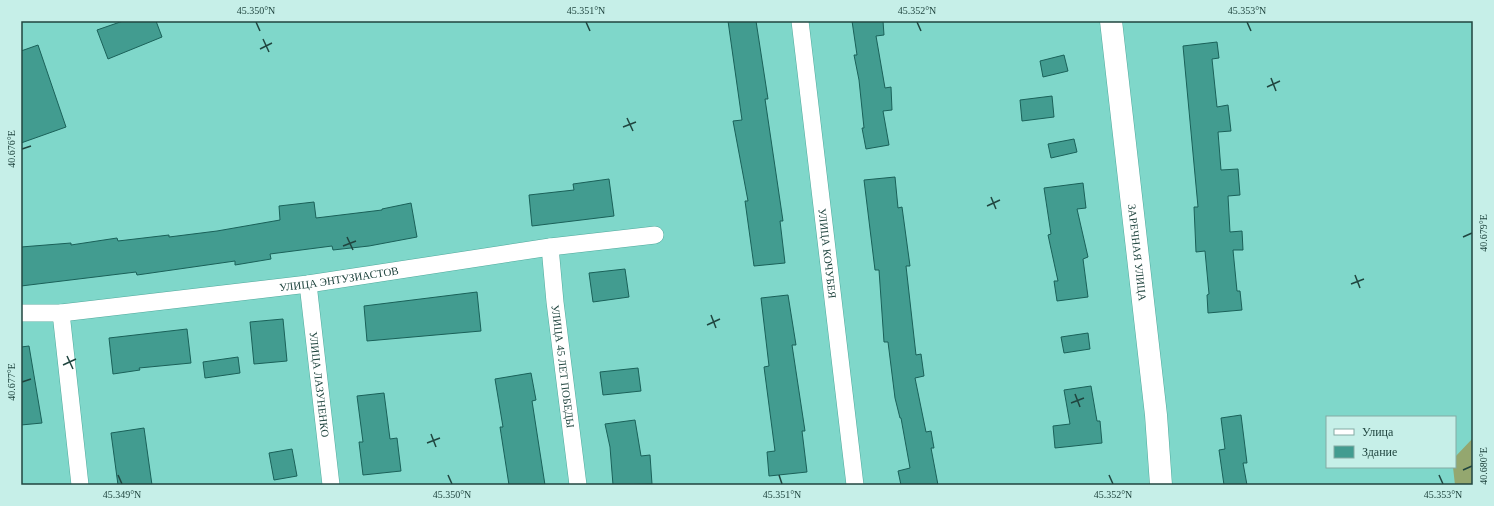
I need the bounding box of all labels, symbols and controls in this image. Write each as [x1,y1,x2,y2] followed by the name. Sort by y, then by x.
[237,5,275,16] text: 45.350°N
[567,5,605,16] text: 45.351°N
[898,5,936,16] text: 45.352°N
[1228,5,1266,16] text: 45.353°N
[6,130,17,168] text: 40.676°E
[1126,203,1149,302] street label: ЗАРЕЧНАЯ УЛИЦА
[816,208,839,300] street label: УЛИЦА КОЧУБЕЯ
[1478,214,1489,252] text: 40.679°E
[279,264,399,293] street label: УЛИЦА ЭНТУЗИАСТОВ
[549,304,577,429] street label: УЛИЦА 45 ЛЕТ ПОБЕДЫ
[307,331,332,438] street label: УЛИЦА ЛАЗУНЕНКО
[6,363,17,401] text: 40.677°E
[1326,416,1456,468] legend
[1362,425,1394,439] text: Улица
[1362,445,1397,459] text: Здание
[1478,447,1489,485] text: 40.680°E
[103,489,141,500] text: 45.349°N
[433,489,471,500] text: 45.350°N
[763,489,801,500] text: 45.351°N
[1094,489,1132,500] text: 45.352°N
[1424,489,1462,500] text: 45.353°N

